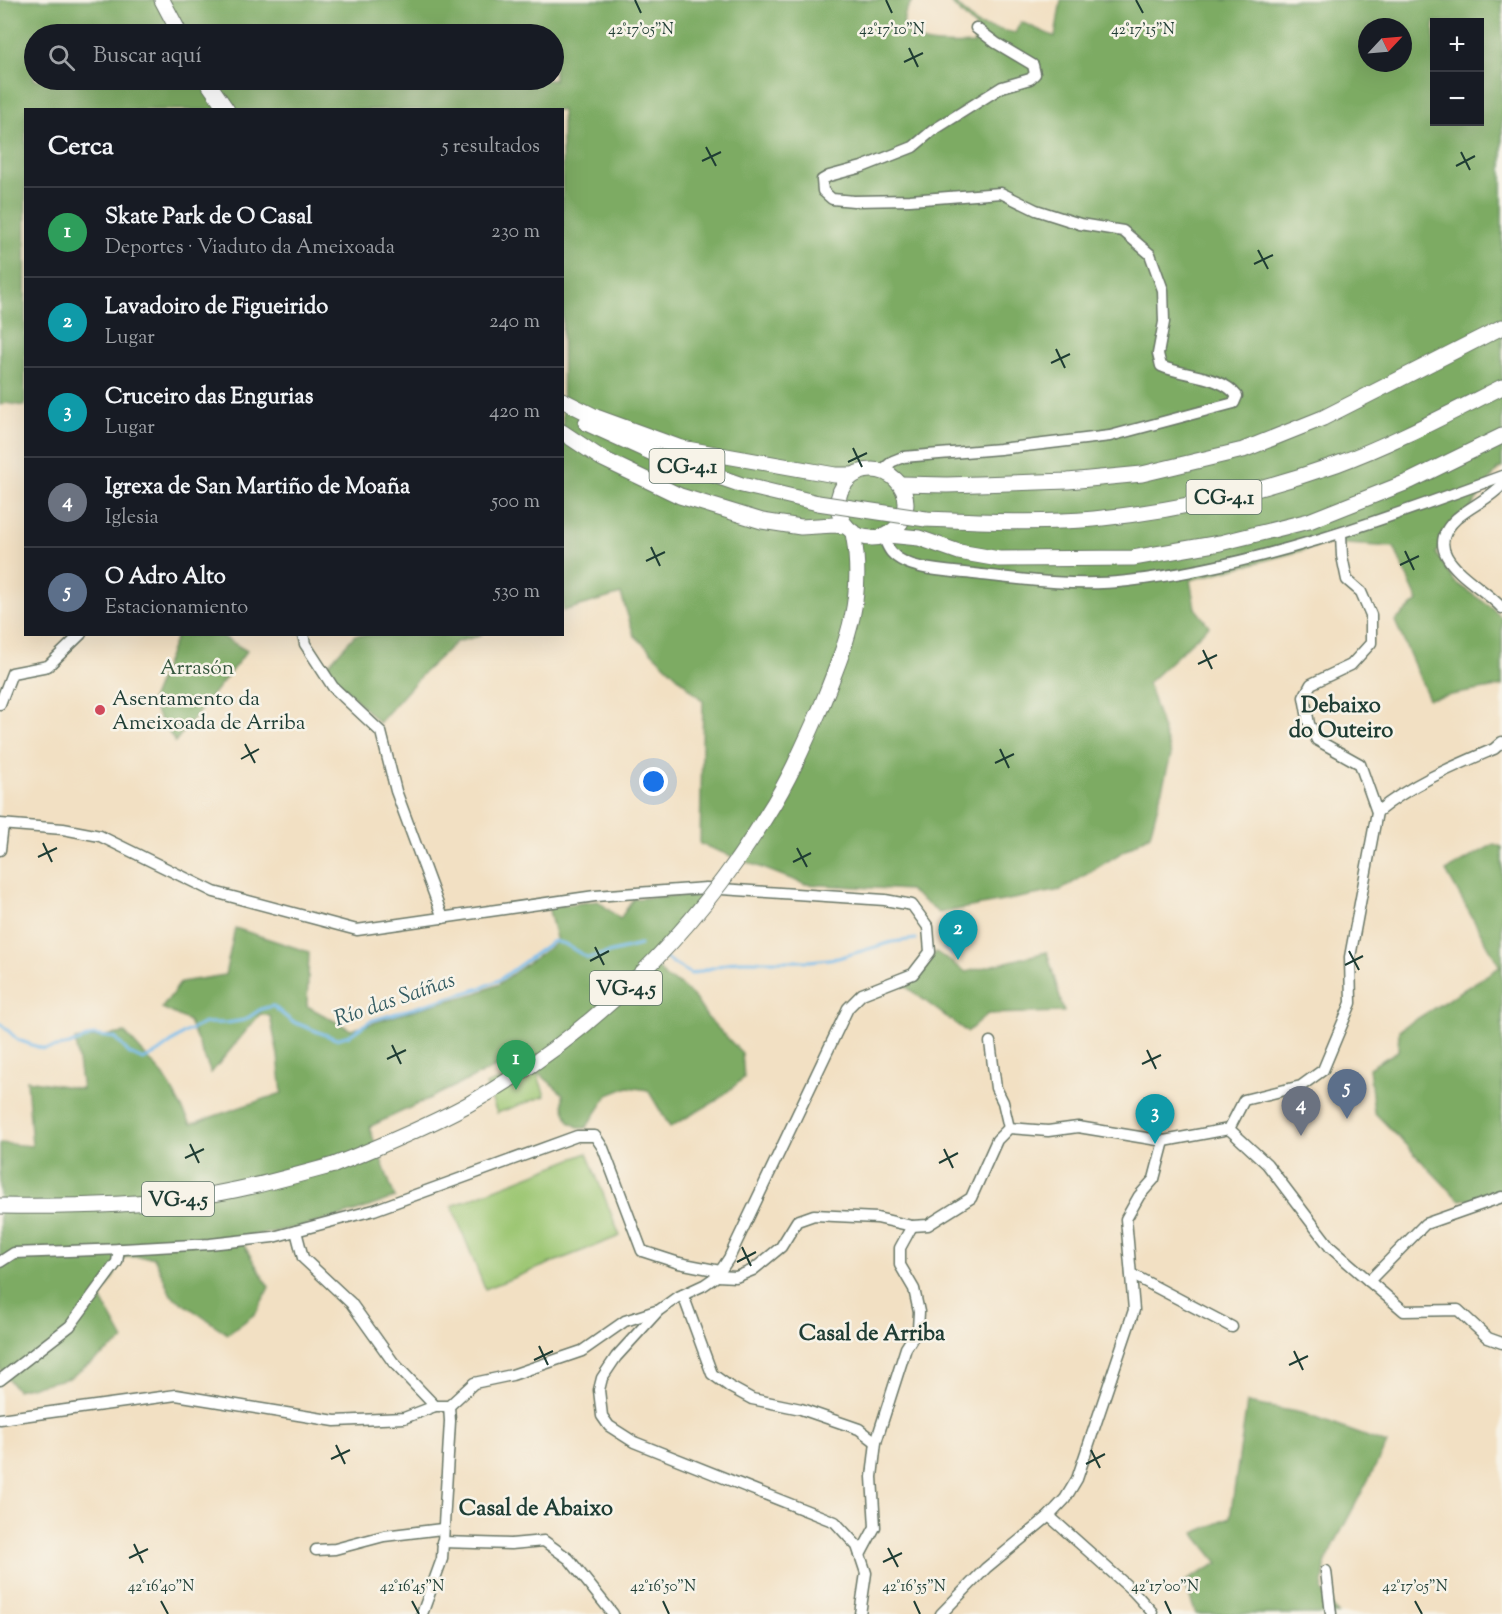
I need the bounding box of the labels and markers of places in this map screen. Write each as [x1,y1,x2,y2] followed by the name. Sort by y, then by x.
[112,685,306,739] place label: Asentamento da Ameixoada de Arriba
[93,703,107,717] marker: Asentamento da Ameixoada de Arriba
[938,910,978,960] pin: 2
[496,1040,536,1090] pin: 1
[1328,1070,1366,1119] pin: 5
[1282,1086,1320,1136] pin: 4
[1136,1094,1174,1144] pin: 3

